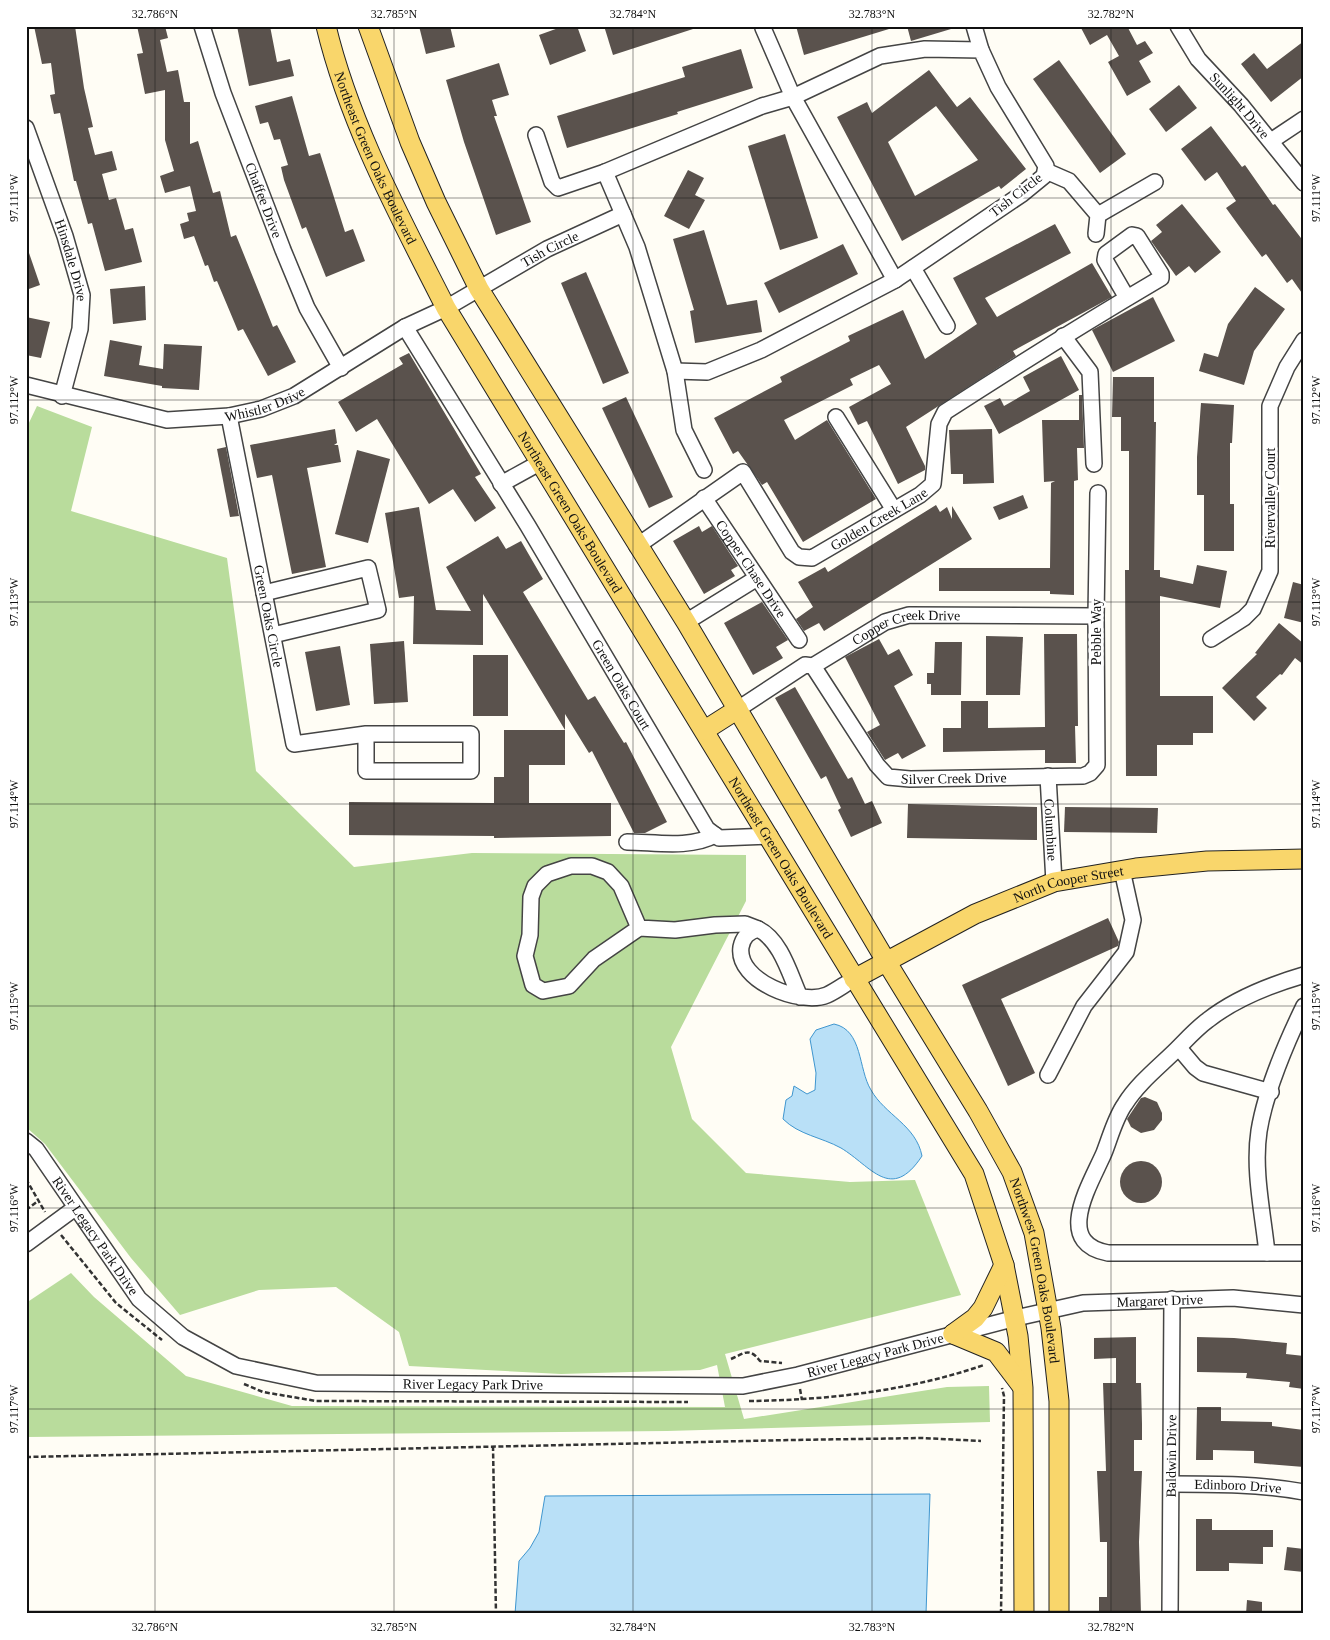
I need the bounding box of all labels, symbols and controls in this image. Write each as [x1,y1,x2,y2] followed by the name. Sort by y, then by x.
[132,7,179,21] text: 32.786°N
[371,7,418,21] text: 32.785°N
[610,7,657,21] text: 32.784°N
[849,7,896,21] text: 32.783°N
[1088,7,1135,21] text: 32.782°N
[1207,69,1273,142] street label: Sunlight Drive
[332,70,420,246] street label: Northeast Green Oaks Boulevard
[243,160,285,240] street label: Chaffee Drive
[987,170,1045,220] street label: Tish Circle
[7,173,21,222] text: 97.111°W
[1309,173,1323,222] text: 97.111°W
[52,217,89,302] street label: Hinsdale Drive
[519,228,581,270] street label: Tish Circle
[7,375,21,424] text: 97.112°W
[1309,375,1323,424] text: 97.112°W
[223,384,307,424] street label: Whistler Drive
[515,428,625,595] street label: Northeast Green Oaks Boulevard
[1263,448,1278,548] street label: Rivervalley Court
[828,485,930,553] street label: Golden Creek Lane
[713,517,789,620] street label: Copper Chase Drive
[251,564,286,669] street label: Green Oaks Circle
[7,577,21,626] text: 97.113°W
[1309,577,1323,626] text: 97.113°W
[1089,599,1104,665] street label: Pebble Way
[849,607,960,648] street label: Copper Creek Drive
[589,637,654,732] street label: Green Oaks Court
[900,770,1007,787] street label: Silver Creek Drive
[726,774,836,941] street label: Northeast Green Oaks Boulevard
[7,779,21,828] text: 97.114°W
[1309,779,1323,828] text: 97.114°W
[1042,798,1060,861] street label: Columbine
[1011,863,1125,905] street label: North Cooper Street
[7,981,21,1030] text: 97.115°W
[1309,981,1323,1030] text: 97.115°W
[50,1174,141,1298] street label: River Legacy Park Drive
[1007,1176,1062,1364] street label: Northwest Green Oaks Boulevard
[7,1183,21,1232] text: 97.116°W
[1309,1183,1323,1232] text: 97.116°W
[1116,1292,1203,1309] street label: Margaret Drive
[805,1330,945,1380] street label: River Legacy Park Drive
[403,1376,543,1392] street label: River Legacy Park Drive
[7,1384,21,1433] text: 97.117°W
[1309,1384,1323,1433] text: 97.117°W
[1163,1415,1179,1497] street label: Baldwin Drive
[1194,1477,1282,1496] street label: Edinboro Drive
[132,1620,179,1634] text: 32.786°N
[371,1620,418,1634] text: 32.785°N
[610,1620,657,1634] text: 32.784°N
[849,1620,896,1634] text: 32.783°N
[1088,1620,1135,1634] text: 32.782°N

